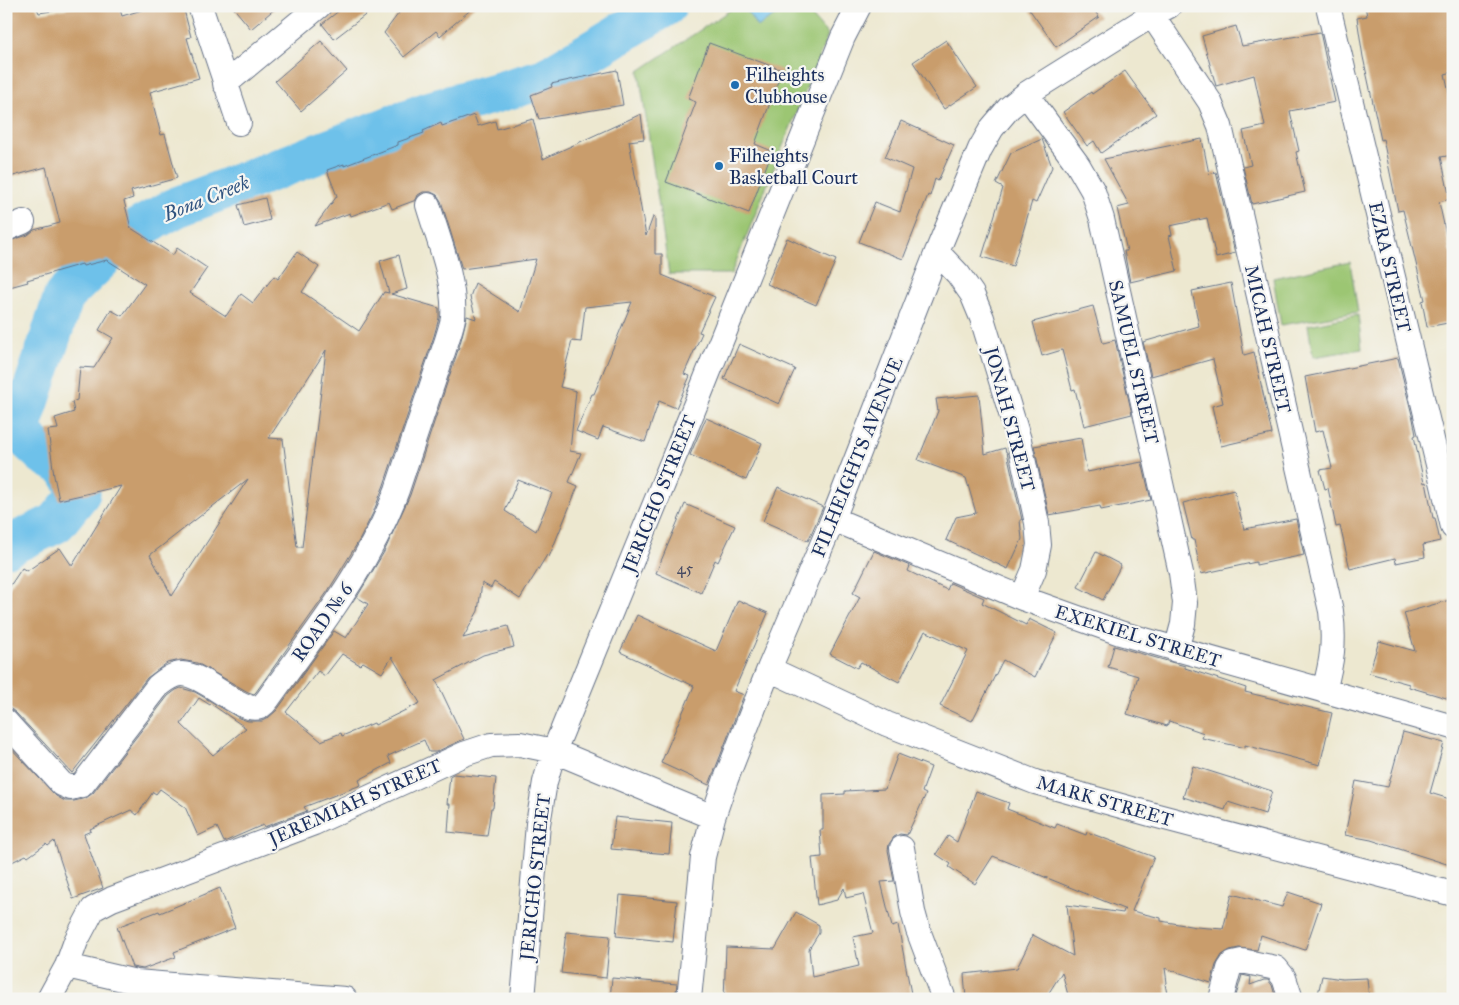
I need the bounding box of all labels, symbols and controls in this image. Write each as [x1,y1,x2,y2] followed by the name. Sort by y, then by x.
[745,63,828,108] place label: Filheights Clubhouse
[729,79,741,91] marker: Filheights Clubhouse
[729,144,858,189] place label: Filheights Basketball Court
[713,160,725,172] marker: Filheights Basketball Court
[159,170,253,226] water label: Bona Creek
[1364,199,1416,335] street label: EZRA STREET
[1240,263,1296,415] street label: MICAH STREET
[1104,278,1164,446] street label: SAMUEL STREET
[978,342,1040,494] street label: JONAH STREET
[806,353,908,560] street label: FILHEIGHTS AVENUE
[616,412,702,578] street label: JERICHO STREET
[677,559,694,578] house number: 45
[286,577,358,666] street label: ROAD № 6
[1052,600,1224,672] street label: EXEKIEL STREET
[263,753,445,852] street label: JEREMIAH STREET
[1034,771,1176,831] street label: MARK STREET
[515,792,556,964] street label: JERICHO STREET

